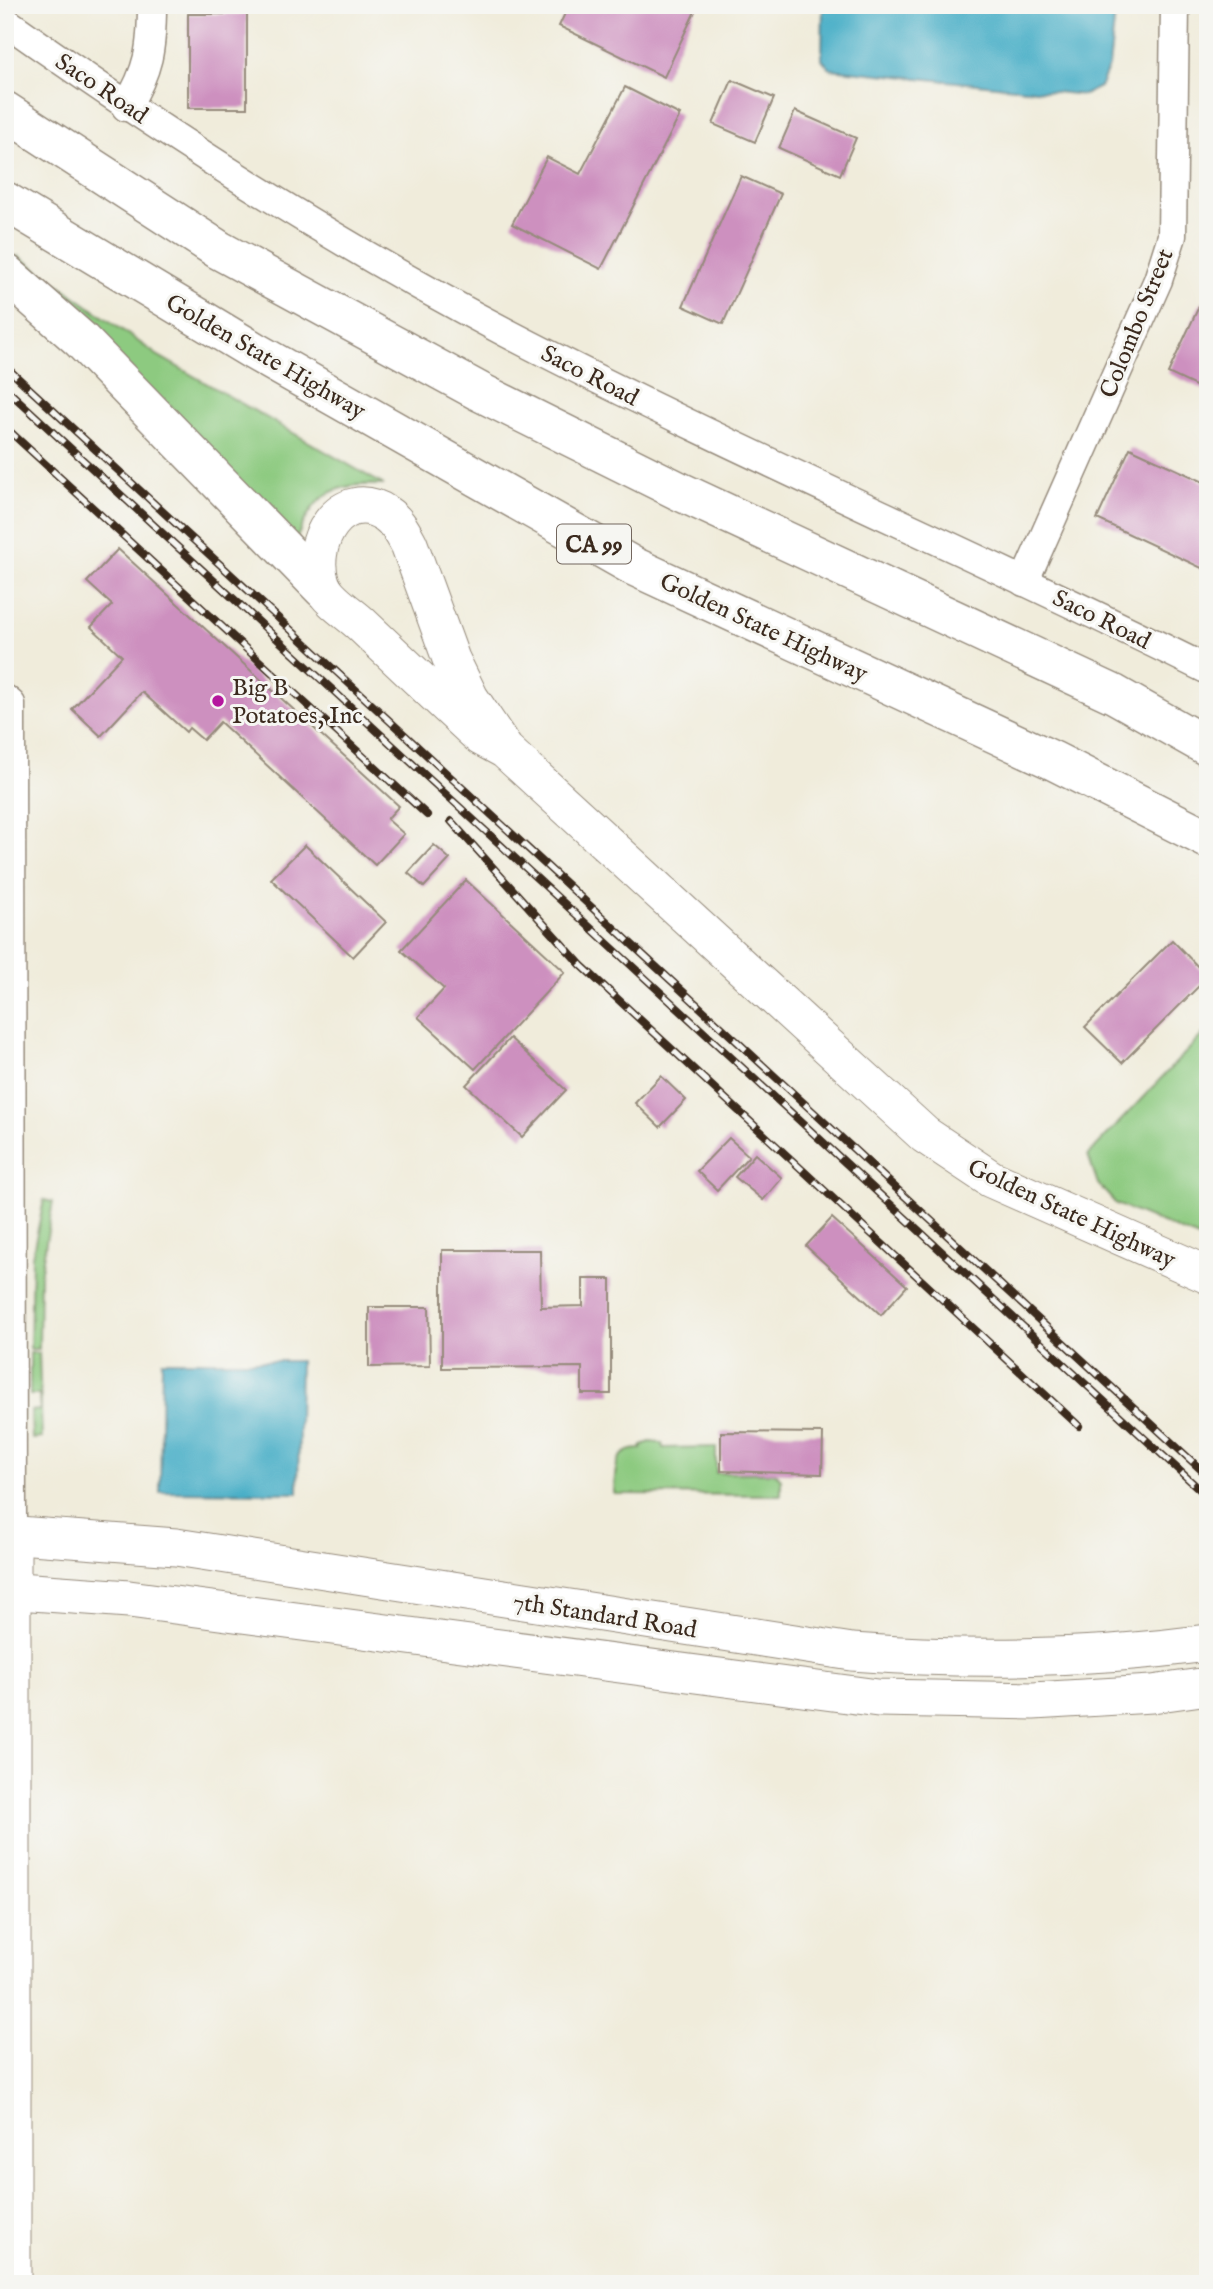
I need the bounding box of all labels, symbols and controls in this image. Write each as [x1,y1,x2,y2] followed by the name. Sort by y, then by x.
[49,47,154,132] street label: Saco Road
[1093,244,1181,403] street label: Colombo Street
[160,287,371,427] street label: Golden State Highway
[535,339,643,414] street label: Saco Road
[557,524,631,564] road number: CA 99
[654,567,872,690] street label: Golden State Highway
[1047,583,1156,657] street label: Saco Road
[232,673,363,732] place label: Big B Potatoes, Inc
[210,693,226,709] marker: Big B Potatoes, Inc
[962,1153,1180,1276] street label: Golden State Highway
[511,1587,699,1646] street label: 7th Standard Road

